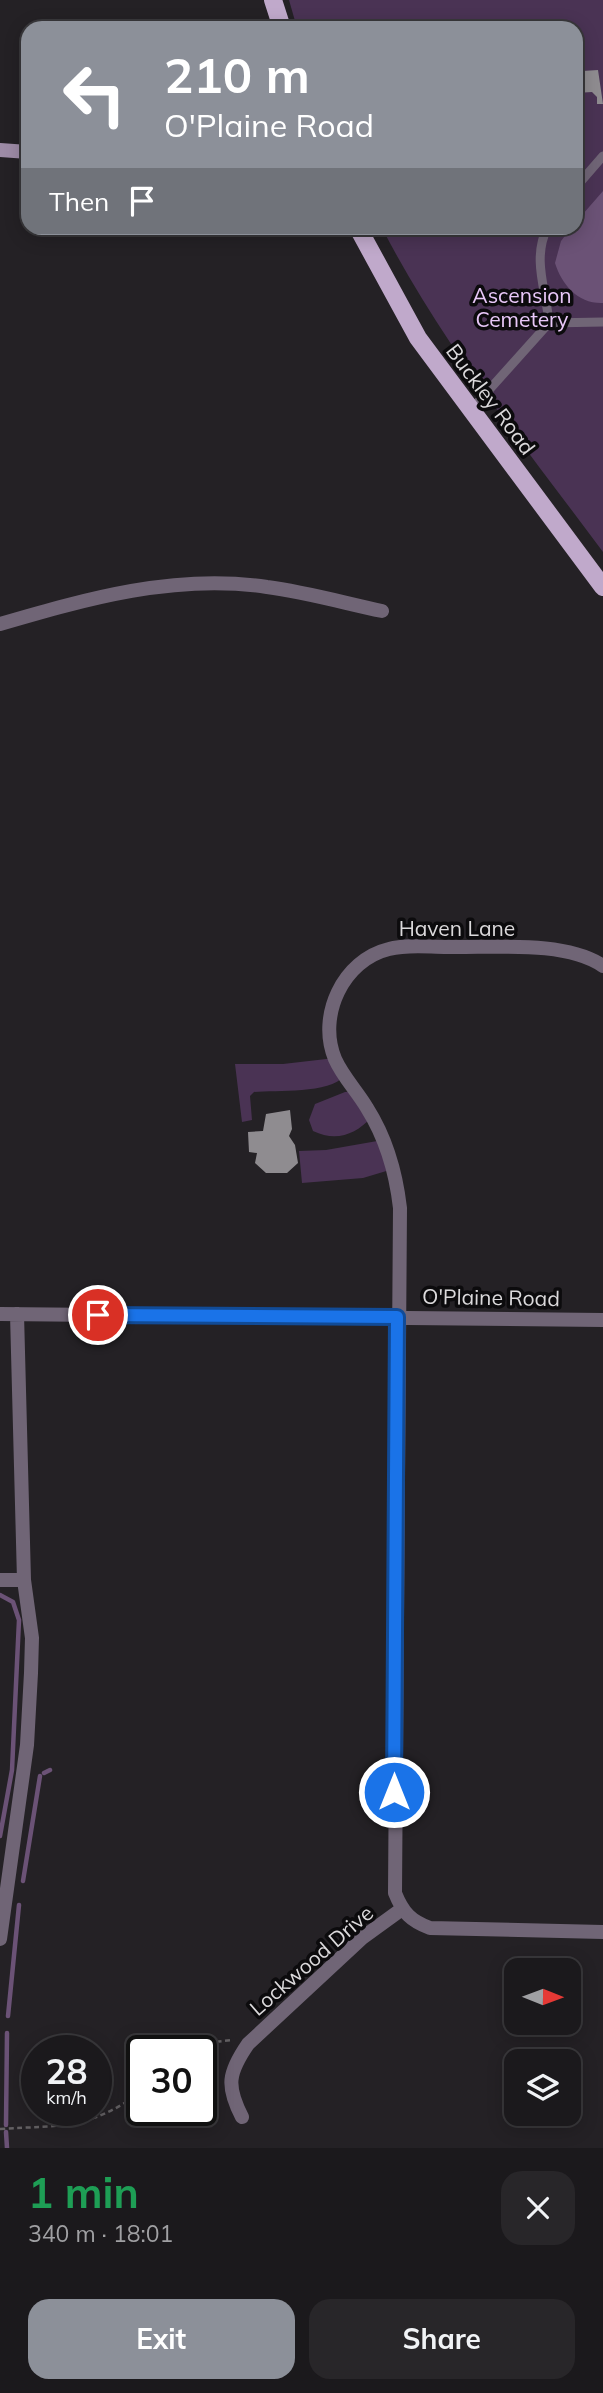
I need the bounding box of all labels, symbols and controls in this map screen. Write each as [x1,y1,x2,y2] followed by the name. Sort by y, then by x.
[164,44,310,105] text: 210 m
[49,49,140,140] icon: left
[164,105,374,145] text: O'Plaine Road
[123,182,161,220] icon: arrive
[49,185,109,218] text: Then
[472,282,572,332] park label: Ascension Cemetery
[441,338,541,460] street label: Buckley Road
[399,915,515,941] street label: Haven Lane
[422,1283,560,1311] street label: O'Plaine Road
[68,1285,128,1345] pin
[79,1296,117,1334] icon: arrive
[357,1755,431,1829] position arrow
[244,1899,378,2021] street label: Lockwood Drive
[504,1958,581,2035] north arrow
[504,1958,581,2126] map controls
[126,2035,217,2126] speed limit sign: 30
[45,2049,88,2093] text: 28
[504,2049,581,2126] button: layers
[46,2086,87,2109] text: km/h
[28,2166,139,2219] text: 1 min
[501,2171,575,2245] button: close
[28,2219,173,2248] text: 340 m · 18:01
[28,2299,295,2379] button: Exit
[309,2299,575,2379] button: Share

